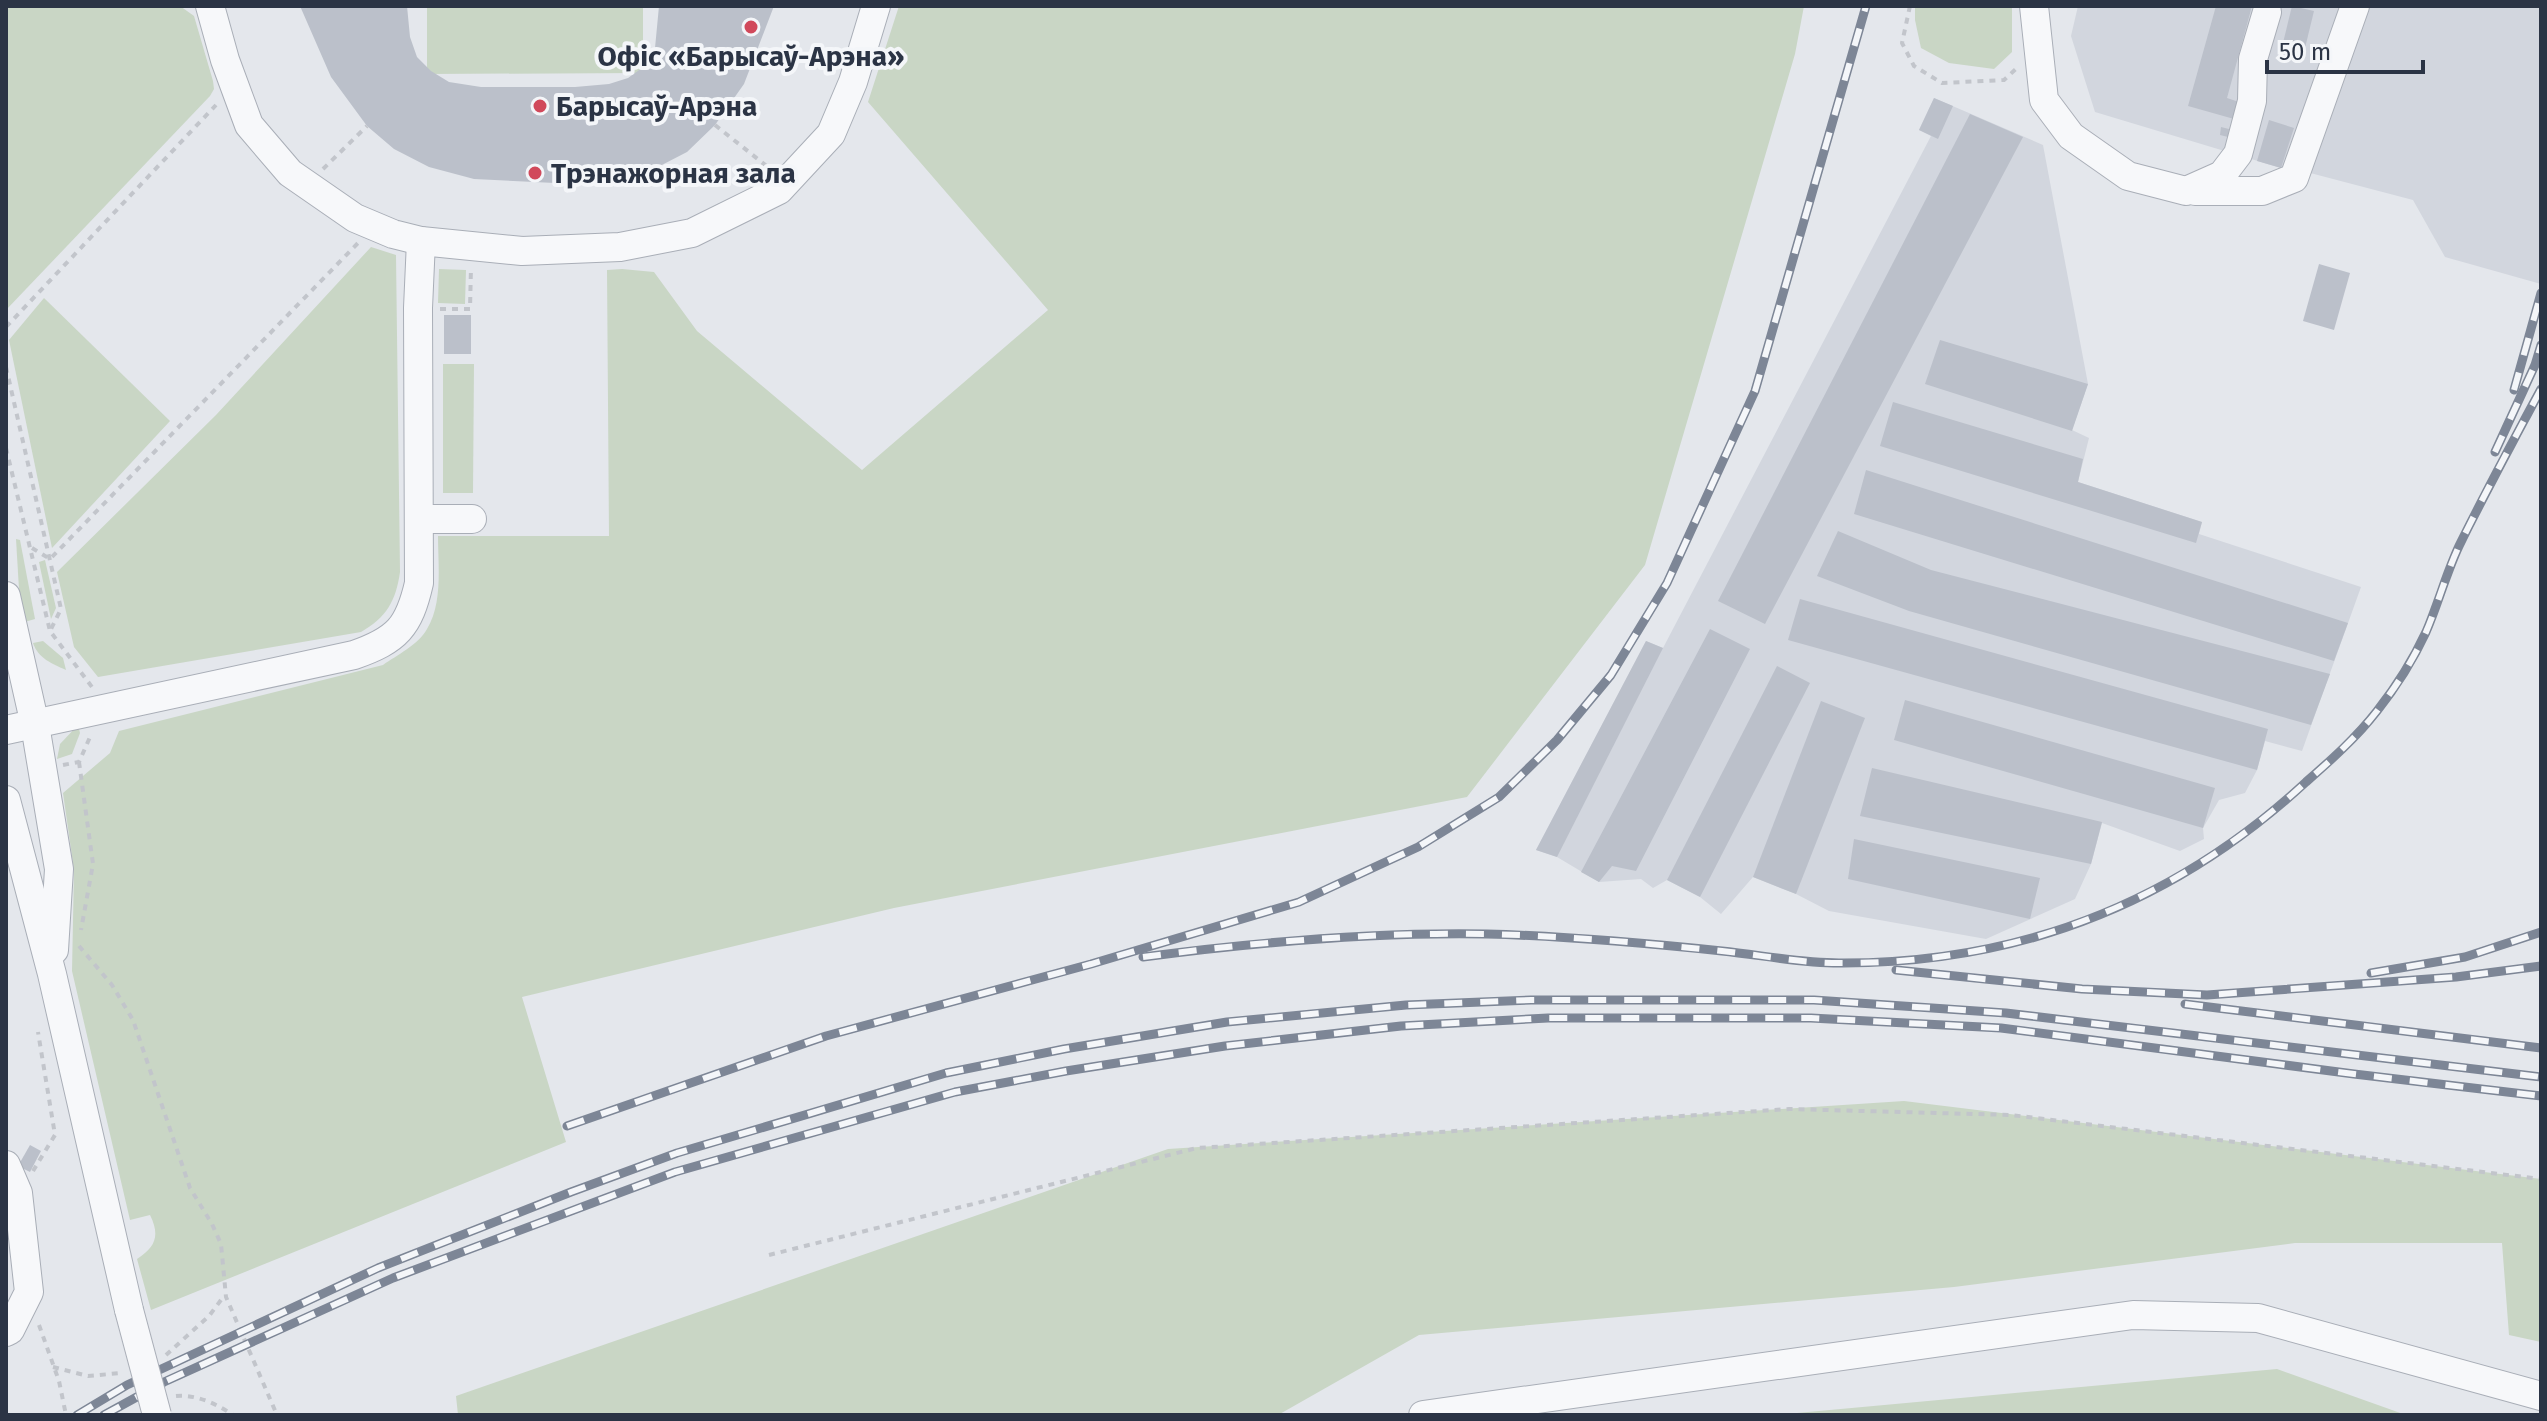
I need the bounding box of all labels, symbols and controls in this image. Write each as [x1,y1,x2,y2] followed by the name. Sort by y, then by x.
[742,18,760,36] marker: Офіс «Барысаў-Арэна»
[2267,24,2423,74] scale bar
[2279,38,2331,66] text: 50 m
[597,40,905,73] place label: Офіс «Барысаў-Арэна»
[556,90,757,123] place label: Барысаў-Арэна
[531,97,549,115] marker: Барысаў-Арэна
[551,157,796,190] place label: Трэнажорная зала
[526,164,544,182] marker: Трэнажорная зала

